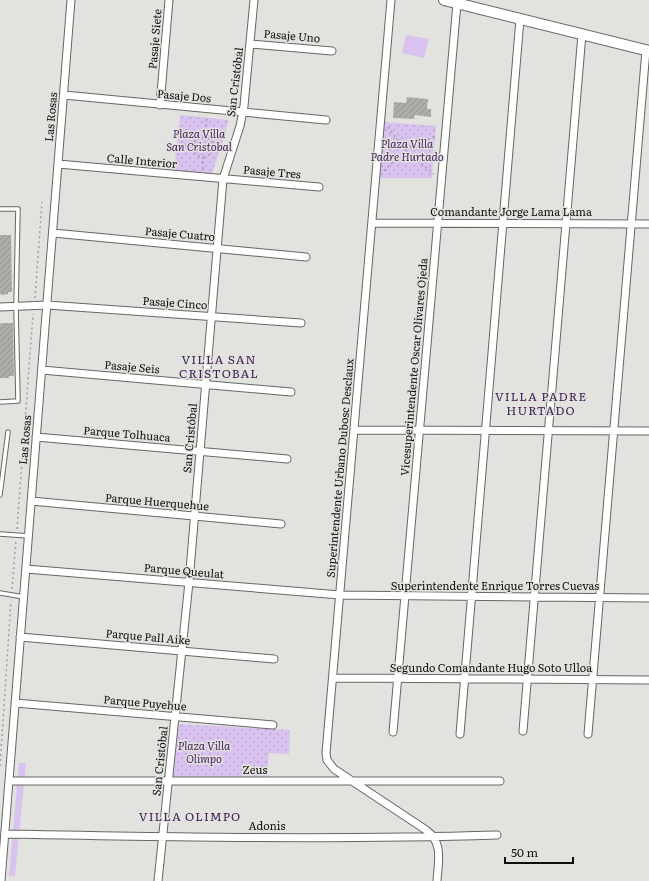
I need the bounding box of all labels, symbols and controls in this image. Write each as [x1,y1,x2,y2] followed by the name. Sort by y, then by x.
[143,8,165,70] street label: Pasaje Siete
[263,25,321,45] street label: Pasaje Uno
[222,46,246,118] street label: San Cristóbal
[156,85,212,105] street label: Pasaje Dos
[40,91,60,142] street label: Las Rosas
[166,125,233,154] park label: Plaza Villa San Cristobal
[370,135,444,164] park label: Plaza Villa Padre Hurtado
[106,149,179,171] street label: Calle Interior
[243,161,302,182] street label: Pasaje Tres
[430,203,592,219] street label: Comandante Jorge Lama Lama
[144,222,216,244] street label: Pasaje Cuatro
[395,257,431,477] street label: Vicesuperintendente Oscar Olivares Ojeda
[142,292,208,312] street label: Pasaje Cinco
[179,350,259,382] district label: VILLA SAN CRISTOBAL
[104,356,160,376] street label: Pasaje Seis
[321,357,357,578] street label: Superintendente Urbano Dubosc Desclaux
[495,387,587,419] district label: VILLA PADRE HURTADO
[178,402,200,473] street label: San Cristóbal
[14,414,34,465] street label: Las Rosas
[83,421,171,445] street label: Parque Tolhuaca
[104,488,210,514] street label: Parque Huerquehue
[143,559,225,582] street label: Parque Queulat
[391,577,599,593] street label: Superintendente Enrique Torres Cuevas
[105,624,191,648] street label: Parque Pall Aike
[390,659,592,675] street label: Segundo Comandante Hugo Soto Ulloa
[103,690,188,714] street label: Parque Puyehue
[147,725,171,797] street label: San Cristóbal
[178,737,231,766] park label: Plaza Villa Olimpo
[243,761,267,777] street label: Zeus
[139,807,241,825] district label: VILLA OLIMPO
[249,817,285,833] street label: Adonis
[505,839,573,865] scale bar
[511,843,538,861] text: 50 m

